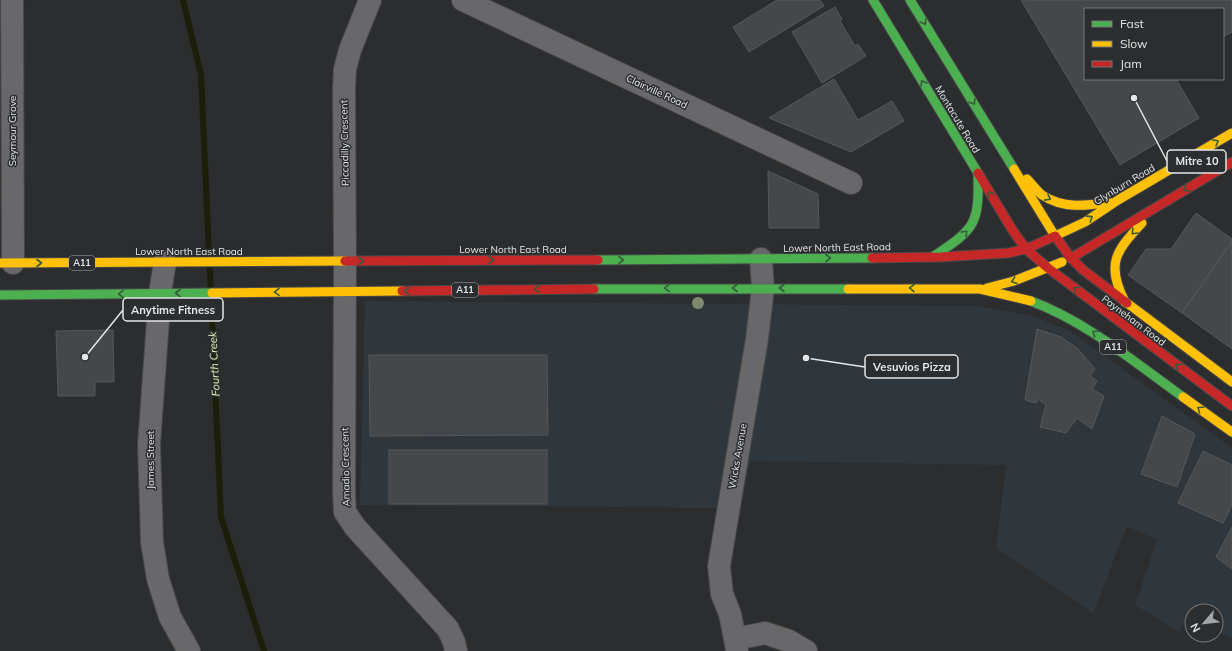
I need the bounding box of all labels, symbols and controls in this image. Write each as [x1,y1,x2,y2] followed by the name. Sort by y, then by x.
[1084,8,1224,80] legend
[1120,16,1144,31] text: Fast
[919,18,926,25] one-way arrow
[1120,36,1148,51] text: Slow
[1120,56,1142,71] text: Jam
[624,72,690,111] street label: Clairville Road
[920,80,928,87] one-way arrow
[932,83,983,155] street label: Montacute Road
[6,96,19,166] street label: Seymour Grove
[968,98,975,105] one-way arrow
[337,99,352,186] street label: Piccadilly Crescent
[1212,140,1219,147] one-way arrow
[1167,150,1226,173] callout: Mitre 10
[1175,154,1219,168] text: Mitre 10
[1091,161,1157,208] street label: Glynburn Road
[1183,184,1190,191] one-way arrow
[988,191,995,198] one-way arrow
[1043,193,1051,200] one-way arrow
[1086,215,1093,223] one-way arrow
[1131,227,1139,235] one-way arrow
[960,230,968,238] one-way arrow
[783,240,891,255] street label: Lower North East Road
[459,243,567,256] street label: Lower North East Road
[135,245,243,258] street label: Lower North East Road
[825,254,831,262] one-way arrow
[69,256,95,270] road number: A11
[488,256,494,264] one-way arrow
[618,256,624,264] one-way arrow
[358,257,364,265] one-way arrow
[36,259,42,267] one-way arrow
[1011,276,1018,284] one-way arrow
[452,283,478,297] road number: A11
[664,284,670,292] one-way arrow
[732,284,738,292] one-way arrow
[779,284,785,292] one-way arrow
[909,284,915,293] one-way arrow
[534,285,540,293] one-way arrow
[404,287,410,295] one-way arrow
[1074,287,1081,294] one-way arrow
[274,288,280,296] one-way arrow
[118,289,124,298] one-way arrow
[175,289,181,297] one-way arrow
[1099,292,1168,349] street label: Payneham Road
[123,298,223,321] callout: Anytime Fitness
[131,303,215,317] text: Anytime Fitness
[205,331,223,397] water label: Fourth Creek
[1092,331,1099,338] one-way arrow
[1100,340,1126,354] road number: A11
[865,355,958,378] callout: Vesuvios Pizza
[872,360,951,374] text: Vesuvios Pizza
[1176,364,1183,371] one-way arrow
[1198,407,1205,414] one-way arrow
[725,422,750,490] street label: Wicks Avenue
[338,427,353,507] street label: Amadio Crescent
[144,430,157,489] street label: James Street
[1184,603,1224,643] north arrow
[1187,621,1203,635] text: N

